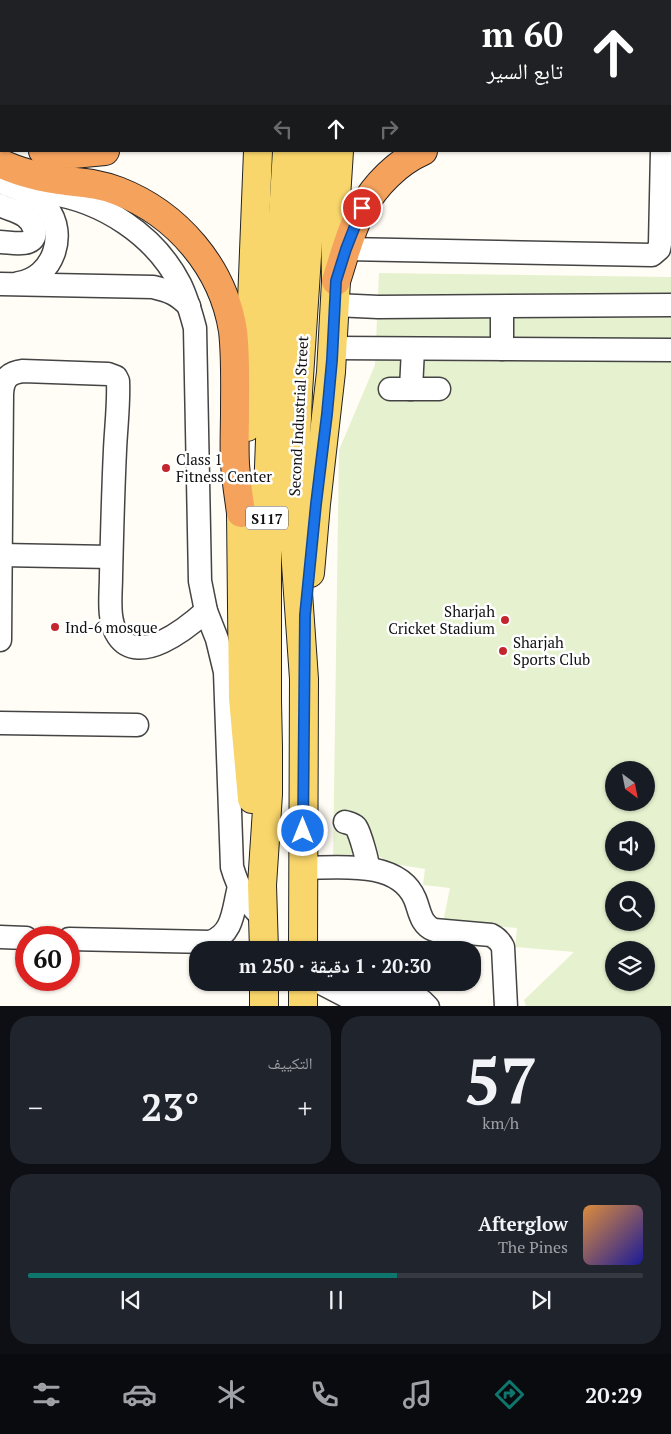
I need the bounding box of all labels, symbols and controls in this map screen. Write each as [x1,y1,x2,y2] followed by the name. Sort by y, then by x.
[482,11,563,57] text: 60 m
[581,20,646,85] icon: ahead
[487,56,563,85] text: تابع السير
[269,115,297,143] icon: left
[322,115,350,143] icon: ahead
[375,115,403,143] icon: right
[341,187,383,229] pin
[348,194,376,222] icon: arrive
[284,335,312,497] street label: Second Industrial Street
[176,449,272,486] place label: Class 1 Fitness Center
[160,462,172,474] marker: Class 1 Fitness Center
[246,506,288,530] road number: S117
[388,601,495,638] place label: Sharjah Cricket Stadium
[499,614,511,626] marker: Sharjah Cricket Stadium
[65,617,158,637] place label: Ind-6 mosque
[49,621,61,633] marker: Ind-6 mosque
[513,632,590,669] place label: Sharjah Sports Club
[497,645,509,657] marker: Sharjah Sports Club
[605,761,655,811] north arrow
[605,761,655,991] map controls
[276,804,328,856] position arrow
[605,821,655,871] button: sound
[605,881,655,931] button: search
[15,926,80,991] speed limit sign: 60
[605,941,655,991] button: layers
[239,953,431,978] text: 20:30 · 1 دقيقة · 250 m
[464,1036,537,1123] text: 57
[268,1052,313,1074] text: التكييف
[141,1082,200,1132] text: 23°
[28,1089,43,1126] text: −
[298,1089,312,1126] text: +
[482,1112,519,1134] text: km/h
[478,1211,568,1236] text: Afterglow
[498,1236,568,1258] text: The Pines
[117,1286,145,1314] icon: previous
[322,1286,350,1314] icon: pause
[527,1286,555,1314] icon: next
[29,1377,64,1412] icon: filters
[122,1377,157,1412] icon: car
[214,1377,249,1412] icon: climate
[307,1377,342,1412] icon: phone
[400,1377,435,1412] icon: music
[492,1377,527,1412] icon: directions
[585,1380,642,1409] text: 20:29

